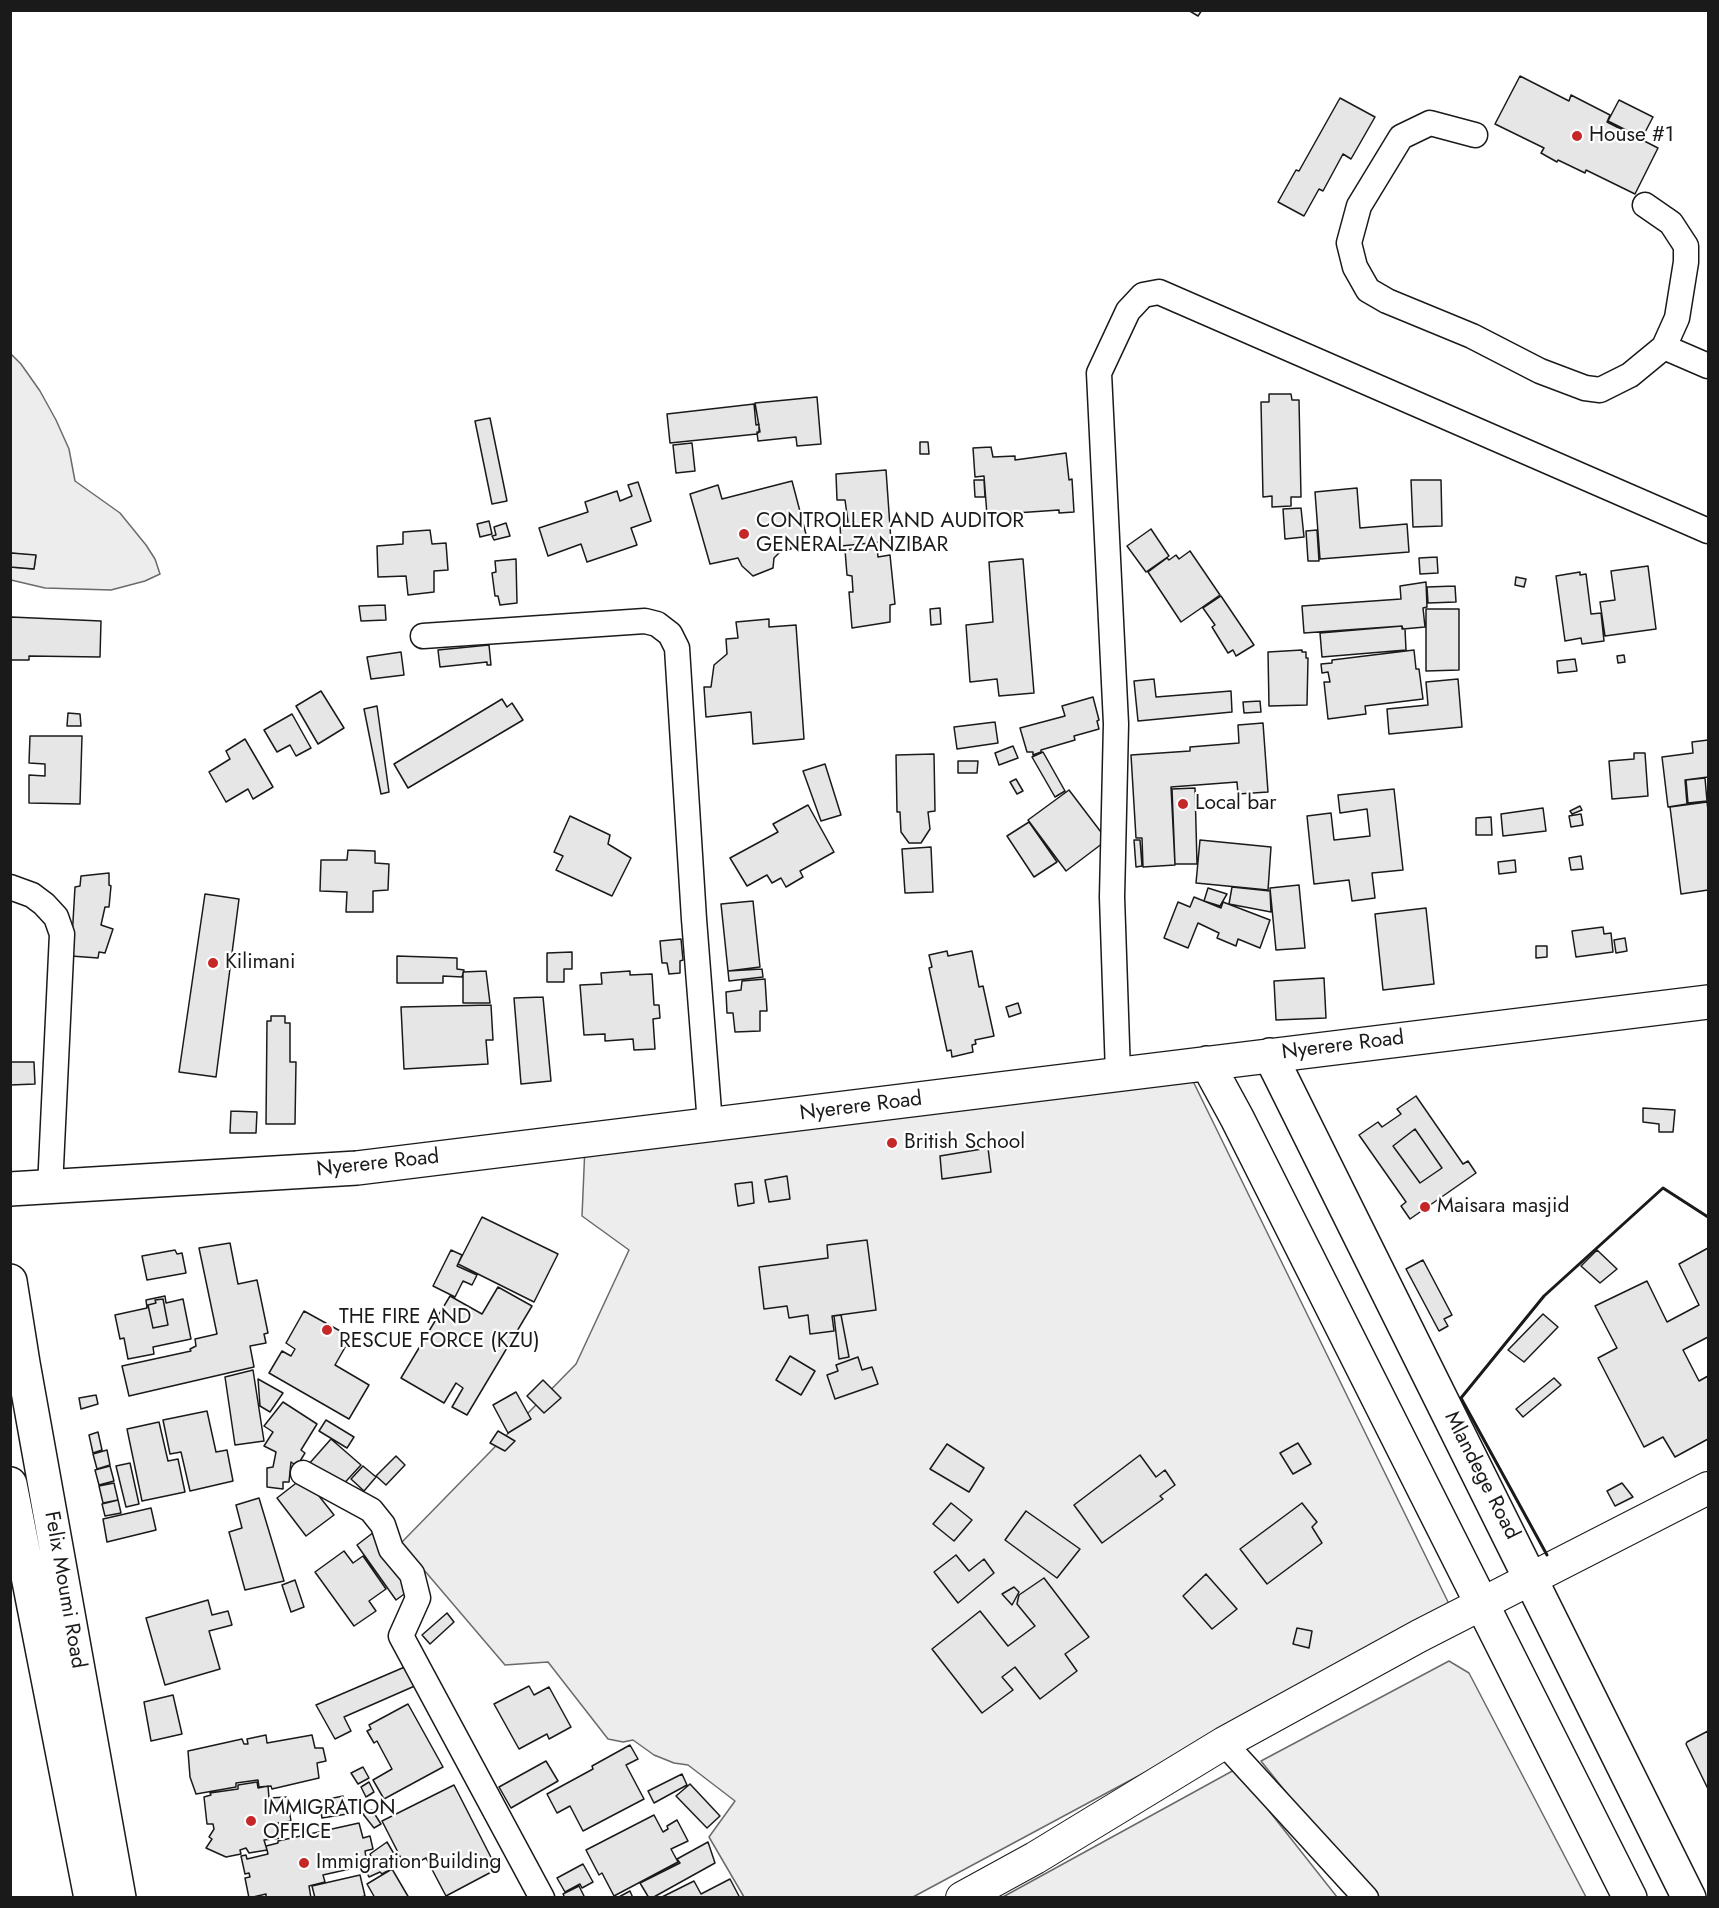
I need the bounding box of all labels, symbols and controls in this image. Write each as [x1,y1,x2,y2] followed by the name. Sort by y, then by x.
[1589,123,1674,149] place label: House #1
[1570,129,1584,143] marker: House #1
[756,509,1024,559] place label: CONTROLLER AND AUDITOR GENERAL ZANZIBAR
[737,527,751,541] marker: CONTROLLER AND AUDITOR GENERAL ZANZIBAR
[1195,791,1276,817] place label: Local bar
[1176,797,1190,811] marker: Local bar
[225,950,296,976] place label: Kilimani
[206,956,220,970] marker: Kilimani
[1280,1026,1406,1066] street label: Nyerere Road
[798,1087,924,1127] street label: Nyerere Road
[904,1130,1025,1156] place label: British School
[885,1136,899,1150] marker: British School
[316,1145,440,1183] street label: Nyerere Road
[1437,1194,1569,1220] place label: Maisara masjid
[1418,1200,1432,1214] marker: Maisara masjid
[339,1305,540,1355] place label: THE FIRE AND RESCUE FORCE (KZU)
[320,1323,334,1337] marker: THE FIRE AND RESCUE FORCE (KZU)
[1438,1408,1524,1544] street label: Mlandege Road
[38,1510,90,1670] street label: Felix Moumi Road
[263,1796,396,1846] place label: IMMIGRATION OFFICE
[244,1814,258,1828] marker: IMMIGRATION OFFICE
[316,1850,501,1876] place label: Immigration Building
[297,1856,311,1870] marker: Immigration Building

